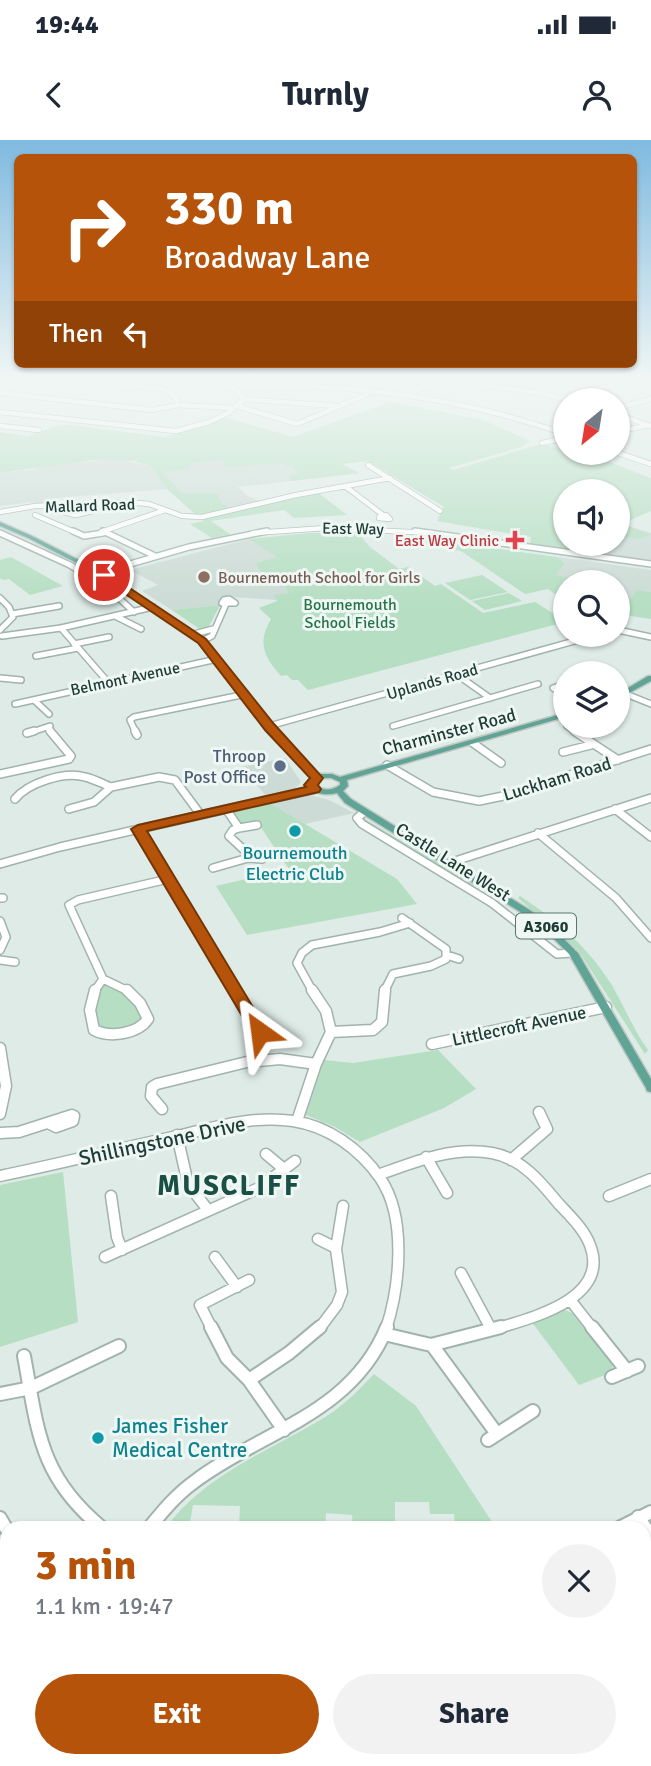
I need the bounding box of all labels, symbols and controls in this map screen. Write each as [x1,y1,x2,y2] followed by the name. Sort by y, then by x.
[35,9,99,41] text: 19:44
[282,75,369,114] text: Turnly
[35,76,73,114] icon: back
[578,76,616,114] icon: person
[164,178,294,238] text: 330 m
[49,182,140,273] icon: right
[164,238,370,277] text: Broadway Lane
[117,315,155,353] icon: left
[49,318,103,350] text: Then
[553,388,630,466] north arrow
[553,388,630,738] map controls
[553,479,630,556] button: sound
[45,494,136,518] street label: Mallard Road
[322,518,384,540] street label: East Way
[505,530,525,550] marker: East Way Clinic
[395,531,499,551] place label: East Way Clinic
[74,545,134,605] pin
[85,556,123,594] icon: arrive
[218,568,420,588] place label: Bournemouth School for Girls
[196,569,212,585] marker: Bournemouth School for Girls
[553,570,630,647] button: search
[303,595,397,633] park label: Bournemouth School Fields
[69,658,182,700] street label: Belmont Avenue
[384,659,480,705] street label: Uplands Road
[553,661,630,738] button: layers
[380,704,518,760] street label: Charminster Road
[184,745,266,788] place label: Throop Post Office
[500,752,614,806] street label: Luckham Road
[272,758,288,774] marker: Throop Post Office
[392,818,514,906] street label: Castle Lane West
[287,823,303,839] marker: Bournemouth Electric Club
[242,842,348,885] place label: Bournemouth Electric Club
[516,914,576,939] road number: A3060
[223,995,297,1069] position arrow
[450,1001,588,1051] street label: Littlecroft Avenue
[76,1111,248,1171] street label: Shillingstone Drive
[157,1169,301,1203] district label: MUSCLIFF
[112,1413,247,1463] place label: James Fisher Medical Centre
[90,1430,106,1446] marker: James Fisher Medical Centre
[35,1540,136,1591] text: 3 min
[542,1544,616,1618] button: close
[35,1592,174,1621] text: 1.1 km · 19:47
[35,1674,319,1754] button: Exit
[333,1674,616,1754] button: Share

